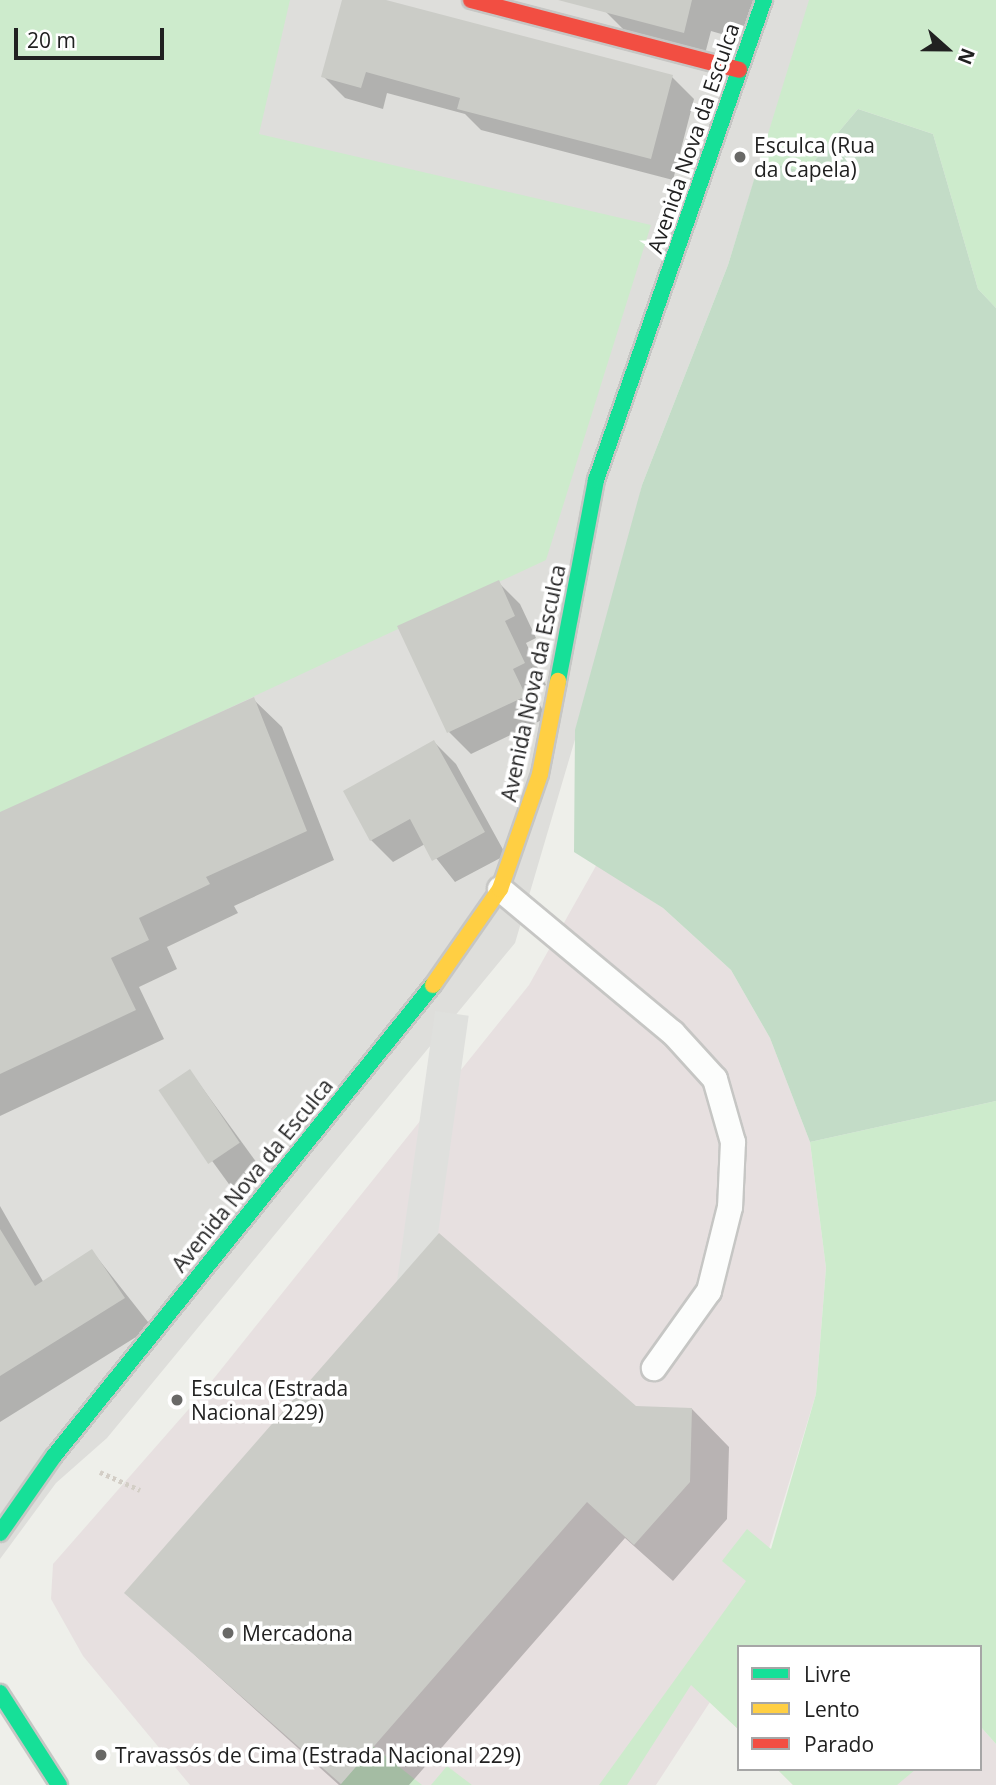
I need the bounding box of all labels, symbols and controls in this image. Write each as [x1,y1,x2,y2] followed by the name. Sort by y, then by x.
[18,14,168,58] scale bar
[912,14,982,84] north arrow
[642,20,744,256] street label: Avenida Nova da Esculca
[27,26,76,54] text: 20 m
[952,45,982,68] text: N
[754,132,875,182] place label: Esculca (Rua da Capela)
[732,149,748,165] marker: Esculca (Rua da Capela)
[496,562,570,804] street label: Avenida Nova da Esculca
[166,1073,338,1277] street label: Avenida Nova da Esculca
[191,1375,348,1425] place label: Esculca (Estrada Nacional 229)
[169,1392,185,1408] marker: Esculca (Estrada Nacional 229)
[242,1620,353,1646] place label: Mercadona
[220,1625,236,1641] marker: Mercadona
[737,1645,982,1771] legend
[804,1660,851,1688] text: Livre
[804,1695,860,1723] text: Lento
[804,1730,874,1758] text: Parado
[115,1742,521,1768] place label: Travassós de Cima (Estrada Nacional 229)
[93,1747,109,1763] marker: Travassós de Cima (Estrada Nacional 229)

